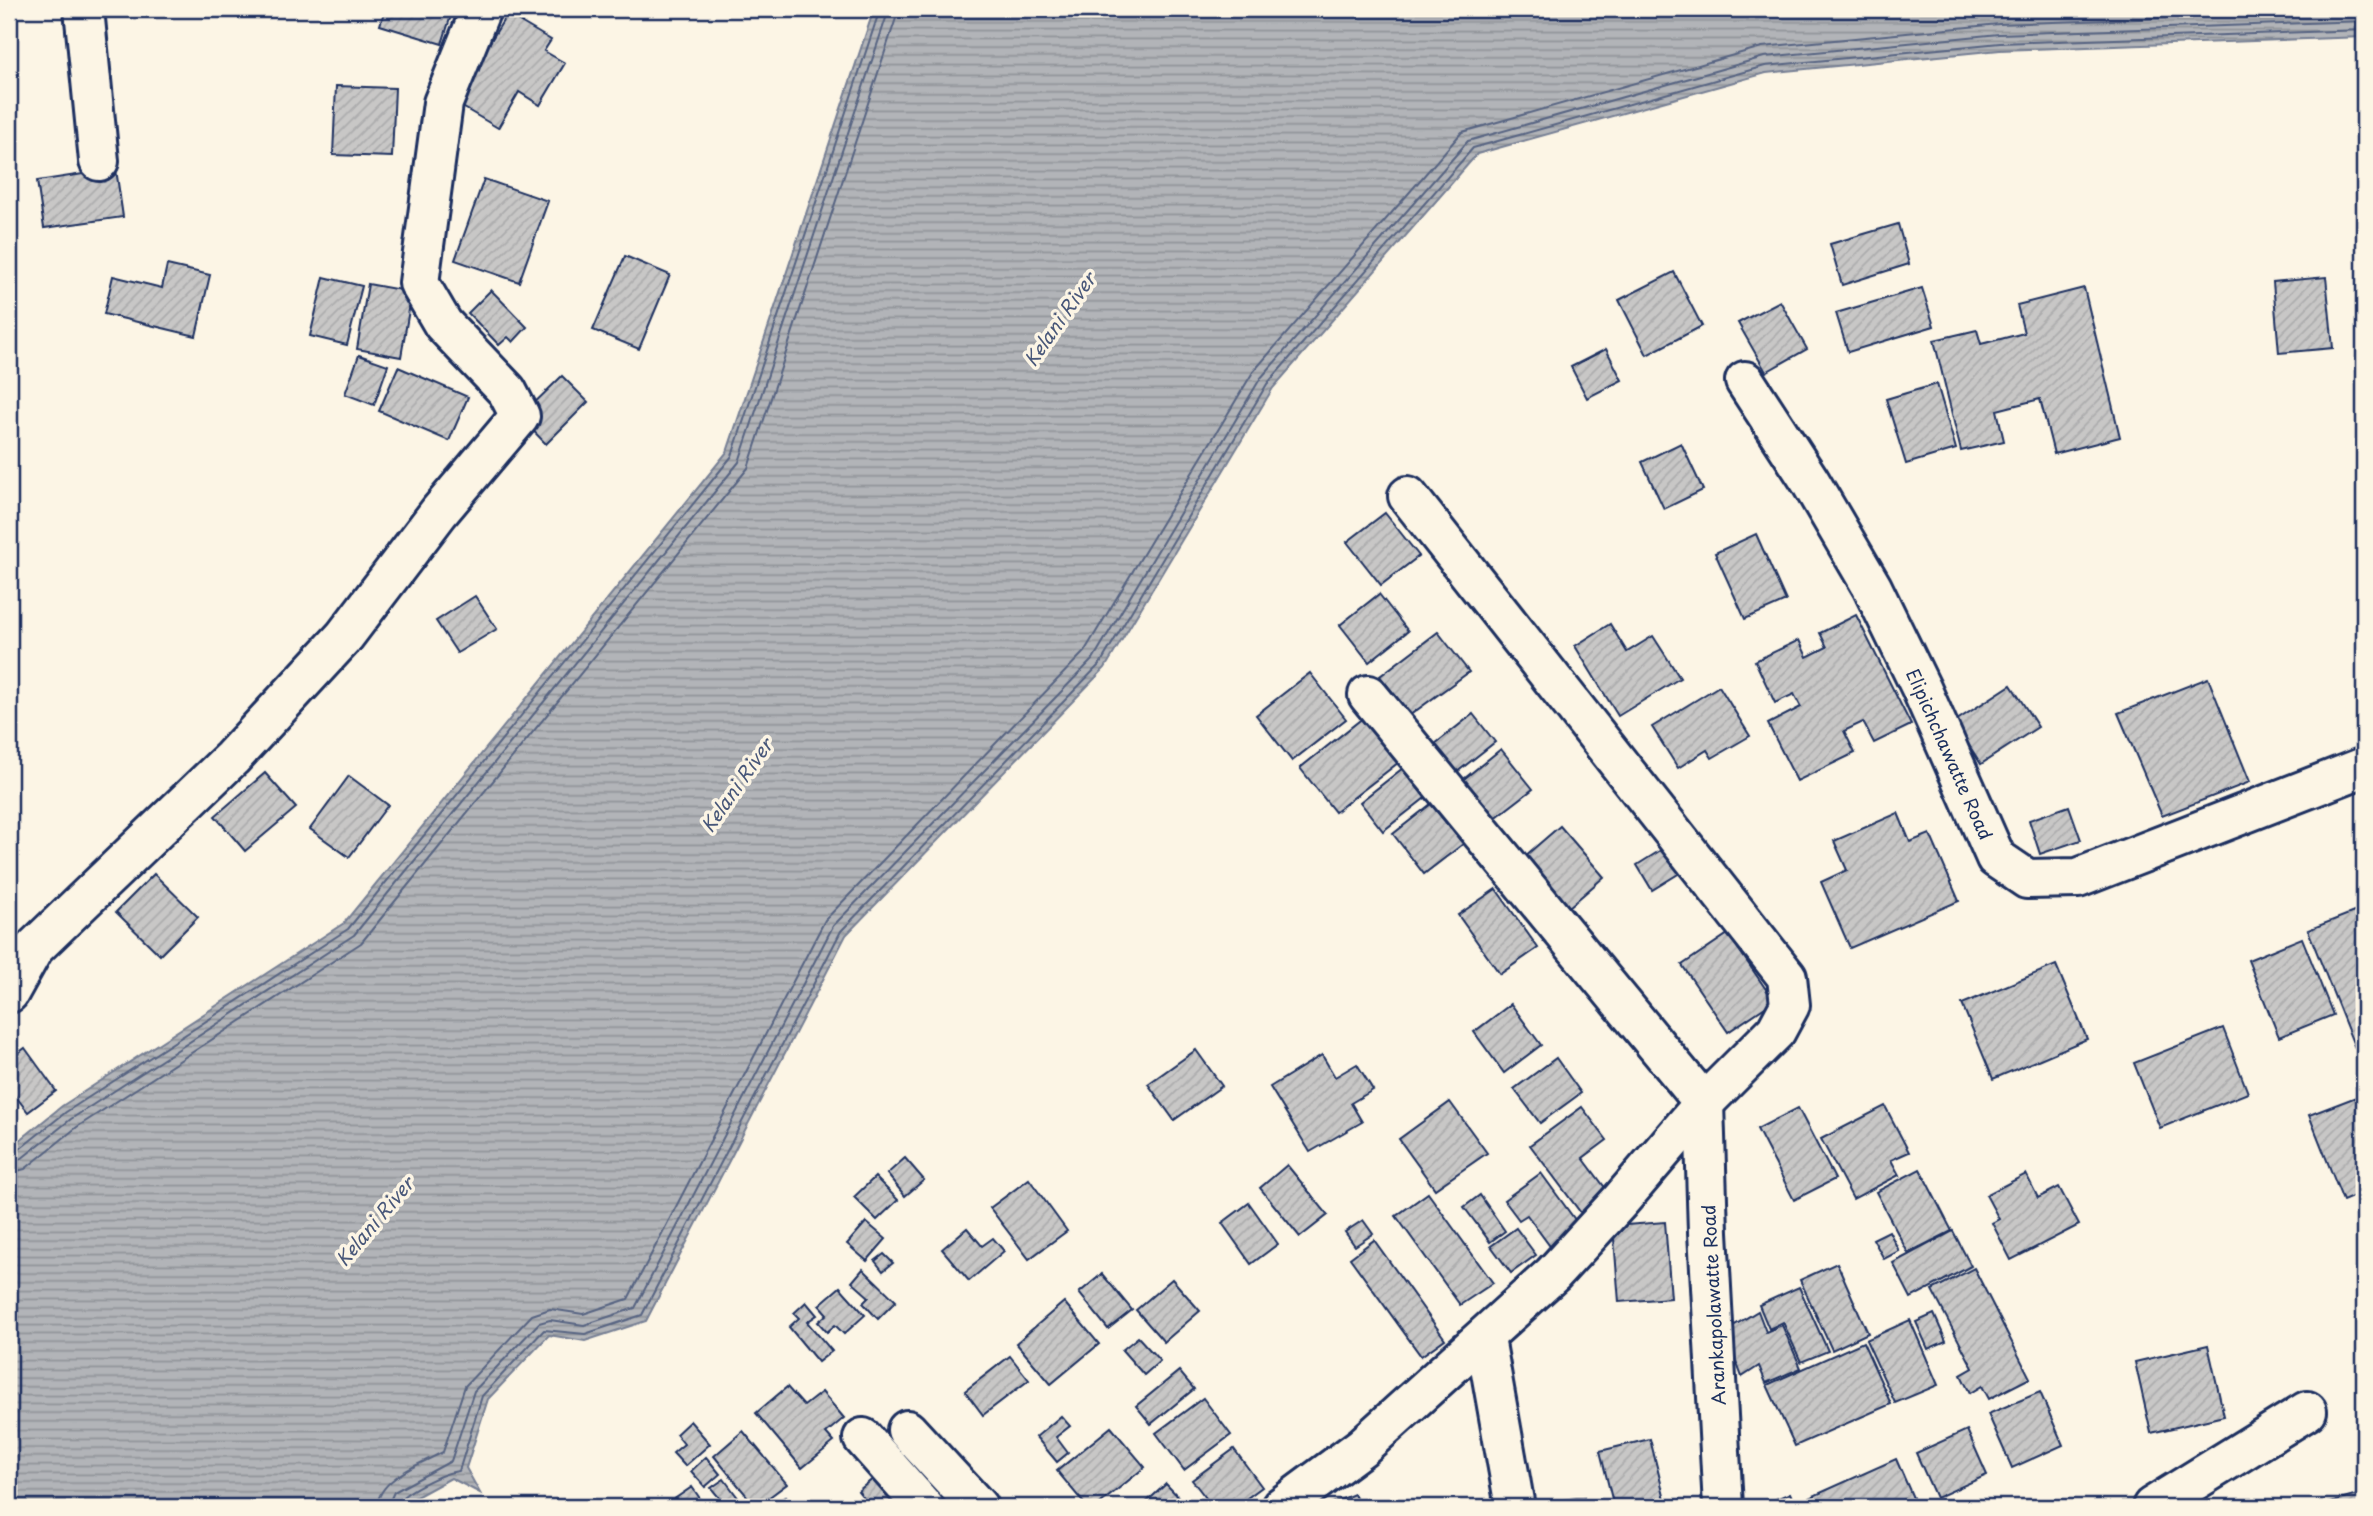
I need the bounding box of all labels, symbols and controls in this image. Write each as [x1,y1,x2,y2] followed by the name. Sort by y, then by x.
[1016,265,1103,371] water label: Kelani River
[1900,664,2000,844] street label: Elipichchawatte Road
[693,731,780,837] water label: Kelani River
[328,1169,421,1272] water label: Kelani River
[1694,1204,1732,1406] street label: Arankapolawatte Road

